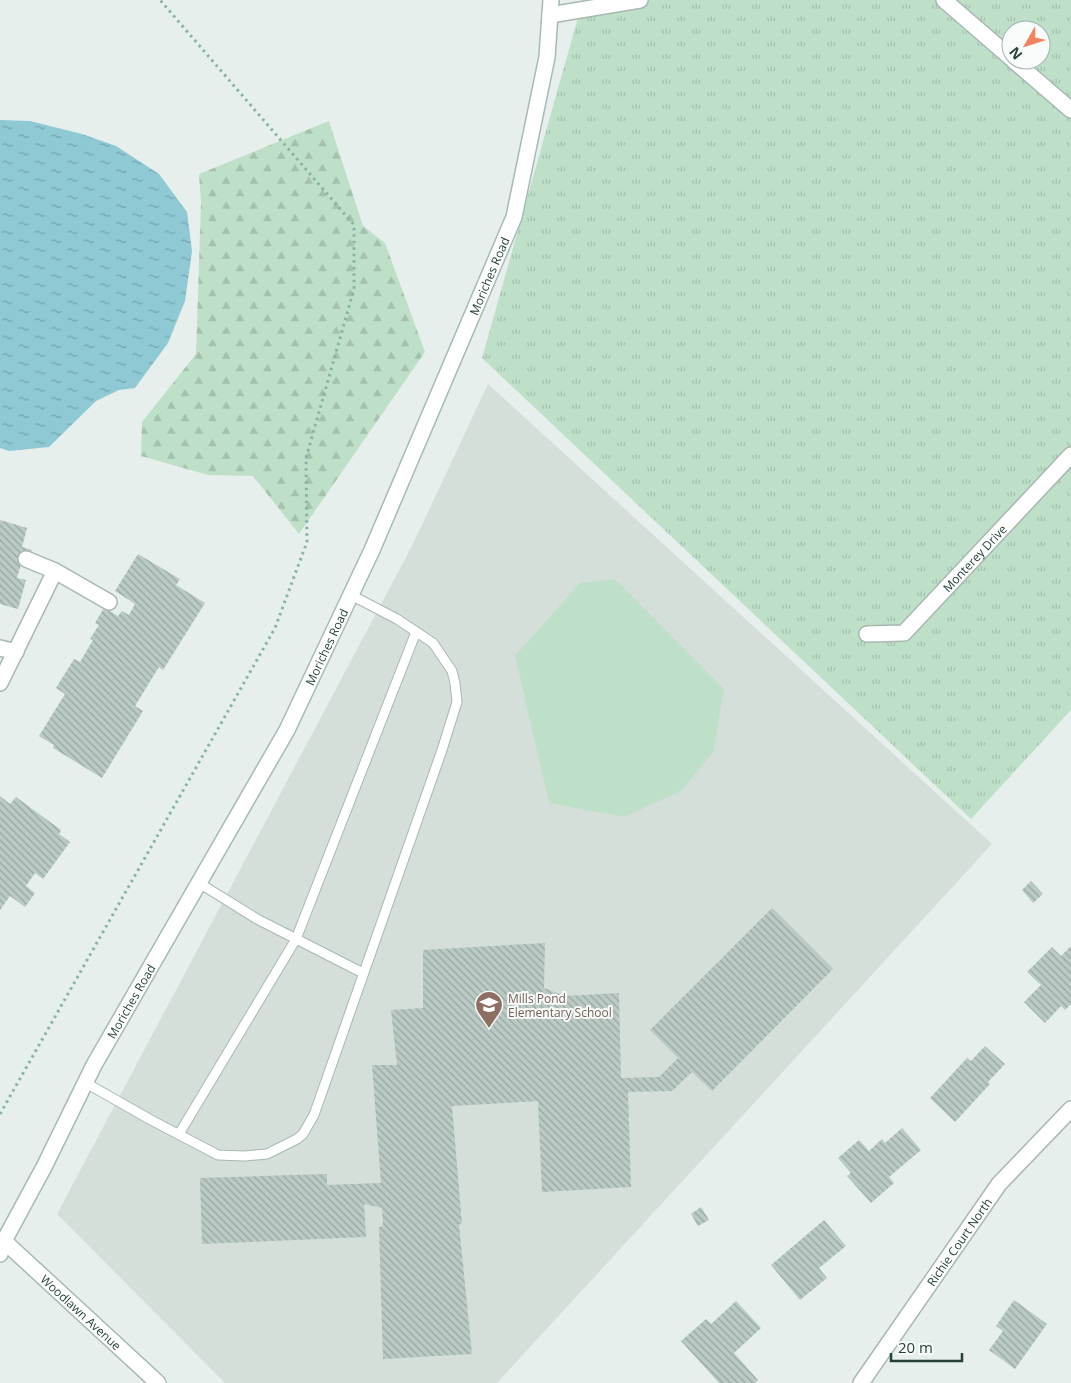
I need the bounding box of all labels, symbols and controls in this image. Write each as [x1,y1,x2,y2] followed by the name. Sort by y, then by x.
[1001,20,1051,70] north arrow
[1005,43,1026,64] text: N
[465,234,513,318] street label: Moriches Road
[939,520,1010,595] street label: Monterey Drive
[301,605,352,688] street label: Moriches Road
[103,961,159,1041] street label: Moriches Road
[474,990,504,1029] school or university icon: Mills Pond Elementary School
[508,990,612,1021] place label: Mills Pond Elementary School
[922,1194,996,1289] street label: Richie Court North
[37,1271,125,1354] street label: Woodlawn Avenue
[891,1330,962,1362] scale bar
[898,1337,933,1357] text: 20 m

